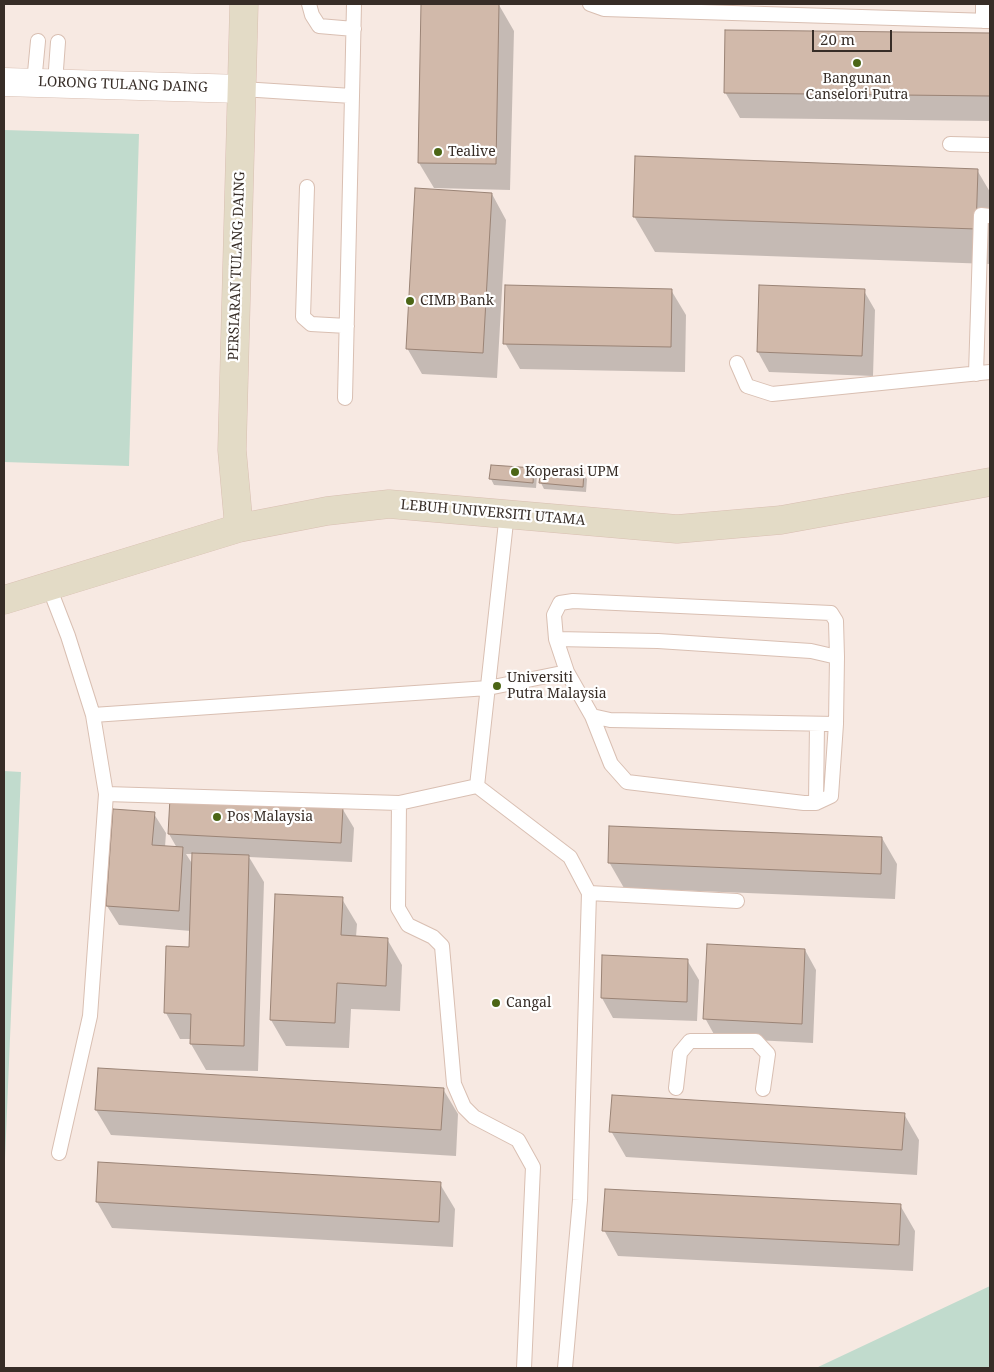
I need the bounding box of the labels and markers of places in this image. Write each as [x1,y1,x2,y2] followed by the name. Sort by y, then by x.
[851,57,863,69] marker: Bangunan Canselori Putra
[806,71,908,104] place label: Bangunan Canselori Putra
[448,144,496,160] place label: Tealive
[432,146,444,158] marker: Tealive
[420,293,494,309] place label: CIMB Bank
[404,295,416,307] marker: CIMB Bank
[525,464,619,480] place label: Koperasi UPM
[509,466,521,478] marker: Koperasi UPM
[507,670,607,702] place label: Universiti Putra Malaysia
[491,680,503,692] marker: Universiti Putra Malaysia
[227,809,313,825] place label: Pos Malaysia
[211,811,223,823] marker: Pos Malaysia
[506,995,551,1011] place label: Cangal
[490,997,502,1009] marker: Cangal

